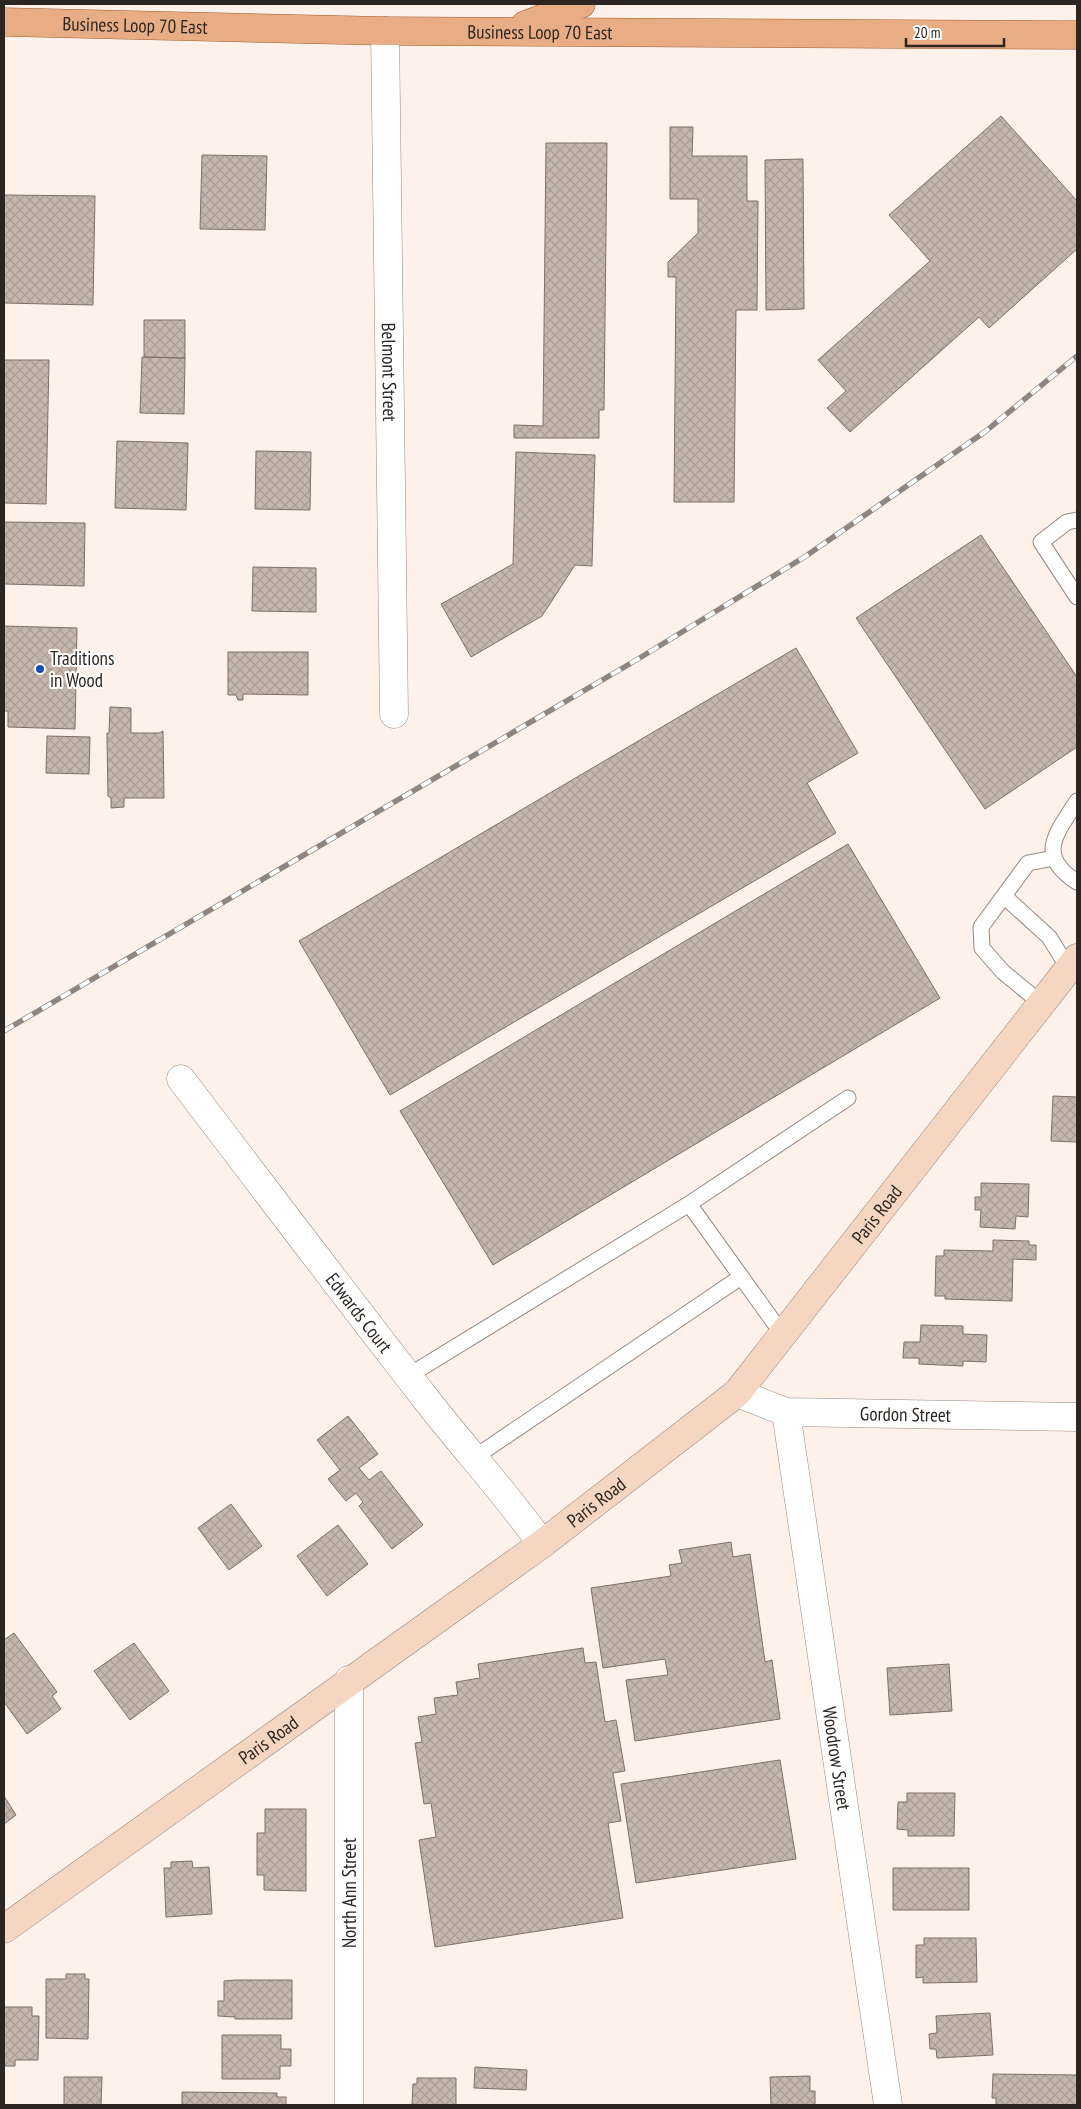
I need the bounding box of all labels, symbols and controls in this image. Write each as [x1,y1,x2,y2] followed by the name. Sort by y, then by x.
[62,11,209,39] street label: Business Loop 70 East
[906,15,1004,47] scale bar
[467,19,613,44] street label: Business Loop 70 East
[914,23,940,42] text: 20 m
[377,322,402,422] street label: Belmont Street
[50,646,114,692] place label: Traditions in Wood
[34,663,46,675] marker: Traditions in Wood
[846,1180,907,1248] street label: Paris Road
[321,1268,398,1358] street label: Edwards Court
[860,1401,952,1427] street label: Gordon Street
[562,1472,630,1532] street label: Paris Road
[817,1705,857,1812] street label: Woodrow Street
[234,1710,303,1769] street label: Paris Road
[337,1837,361,1948] street label: North Ann Street

